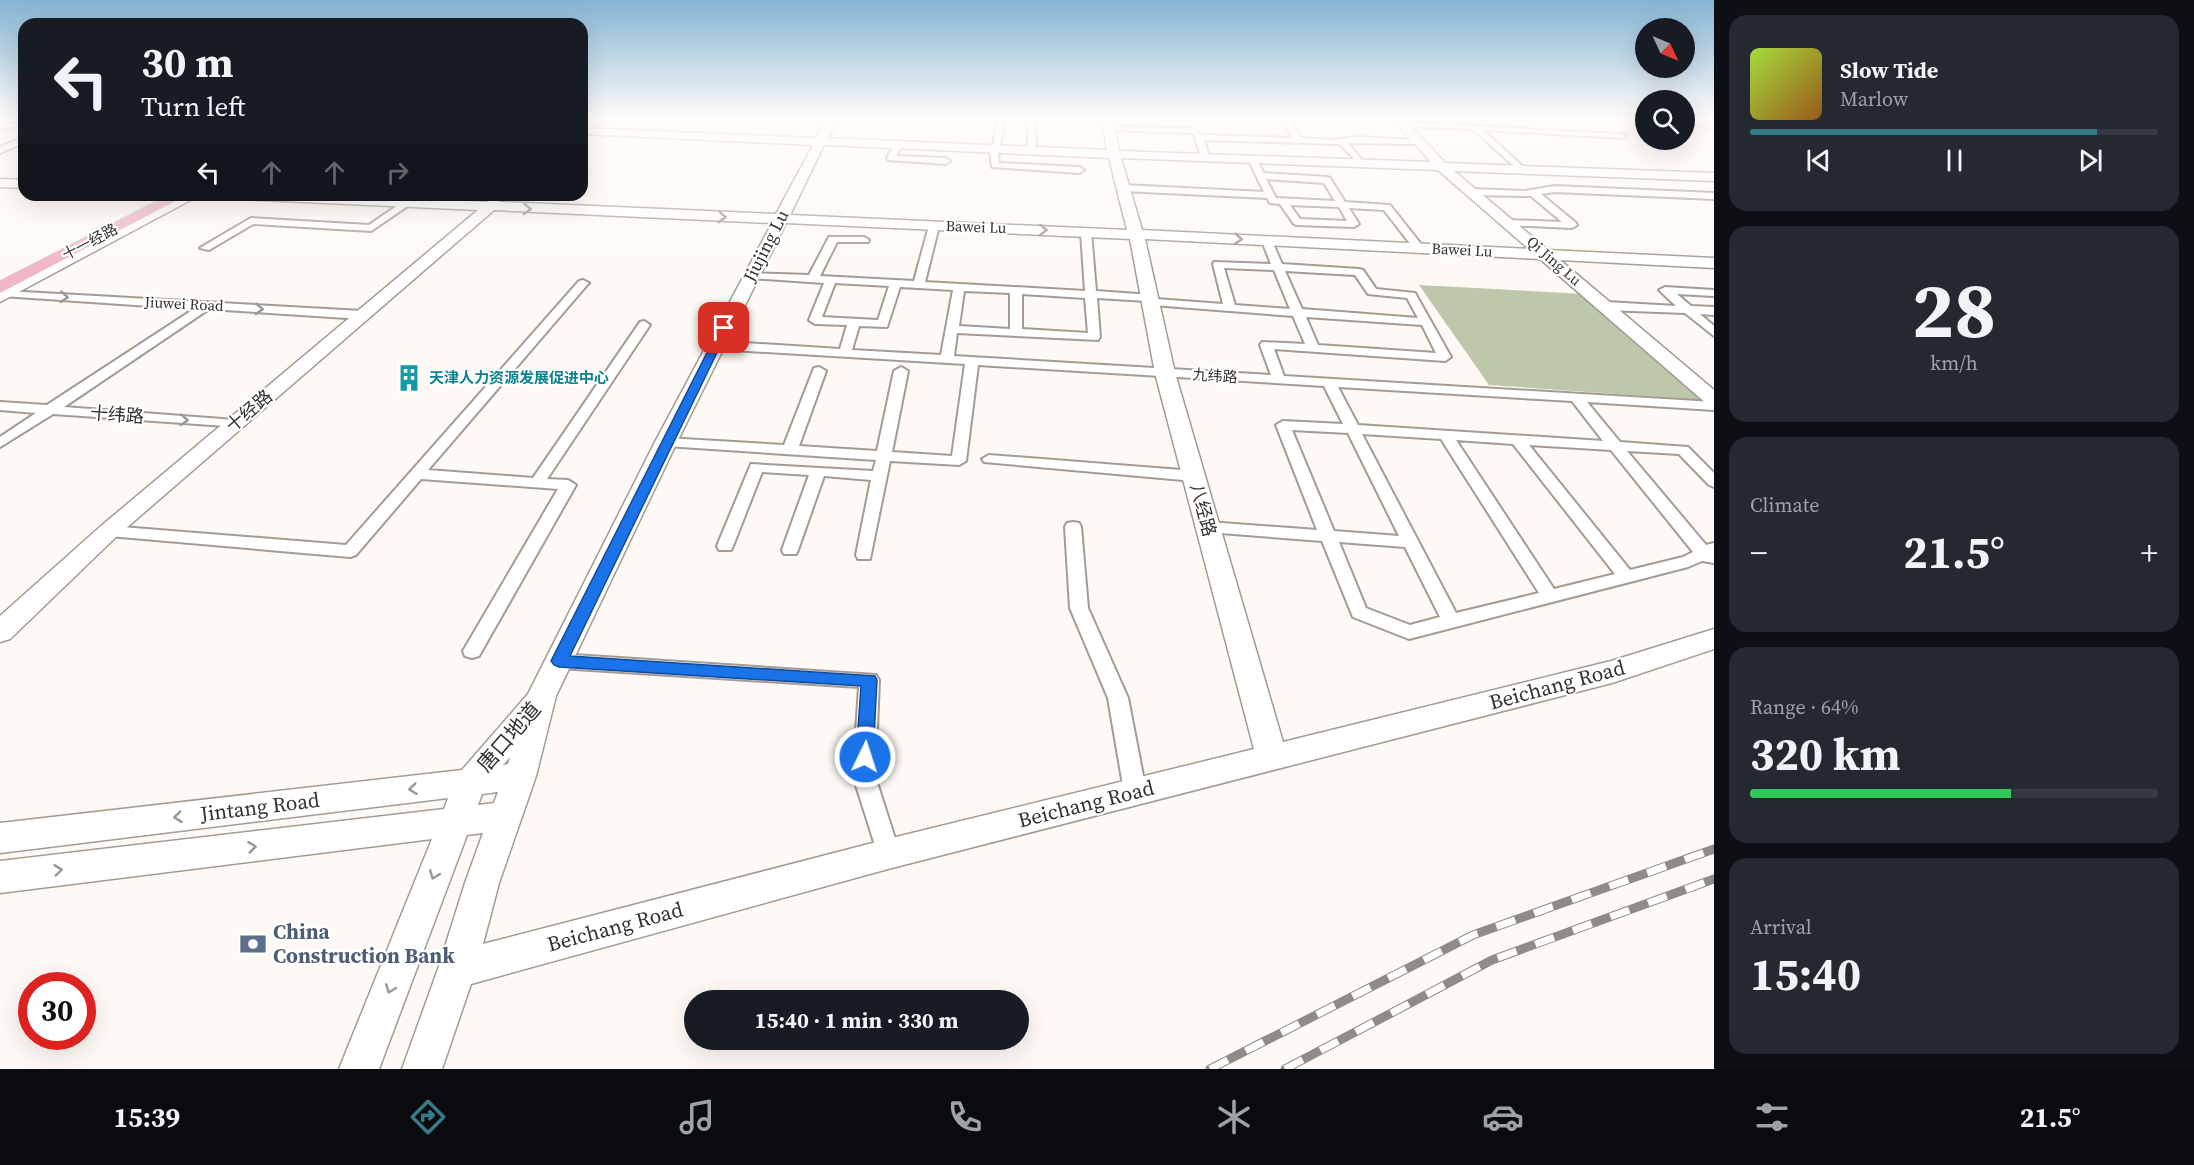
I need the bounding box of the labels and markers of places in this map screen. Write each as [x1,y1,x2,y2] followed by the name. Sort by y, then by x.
[698,302,749,353] pin
[394,363,424,393] building icon: 天津人力资源发展促进中心
[429,367,609,388] place label: 天津人力资源发展促进中心
[273,917,455,970] place label: China Construction Bank
[238,929,268,959] bank icon: China Construction Bank

